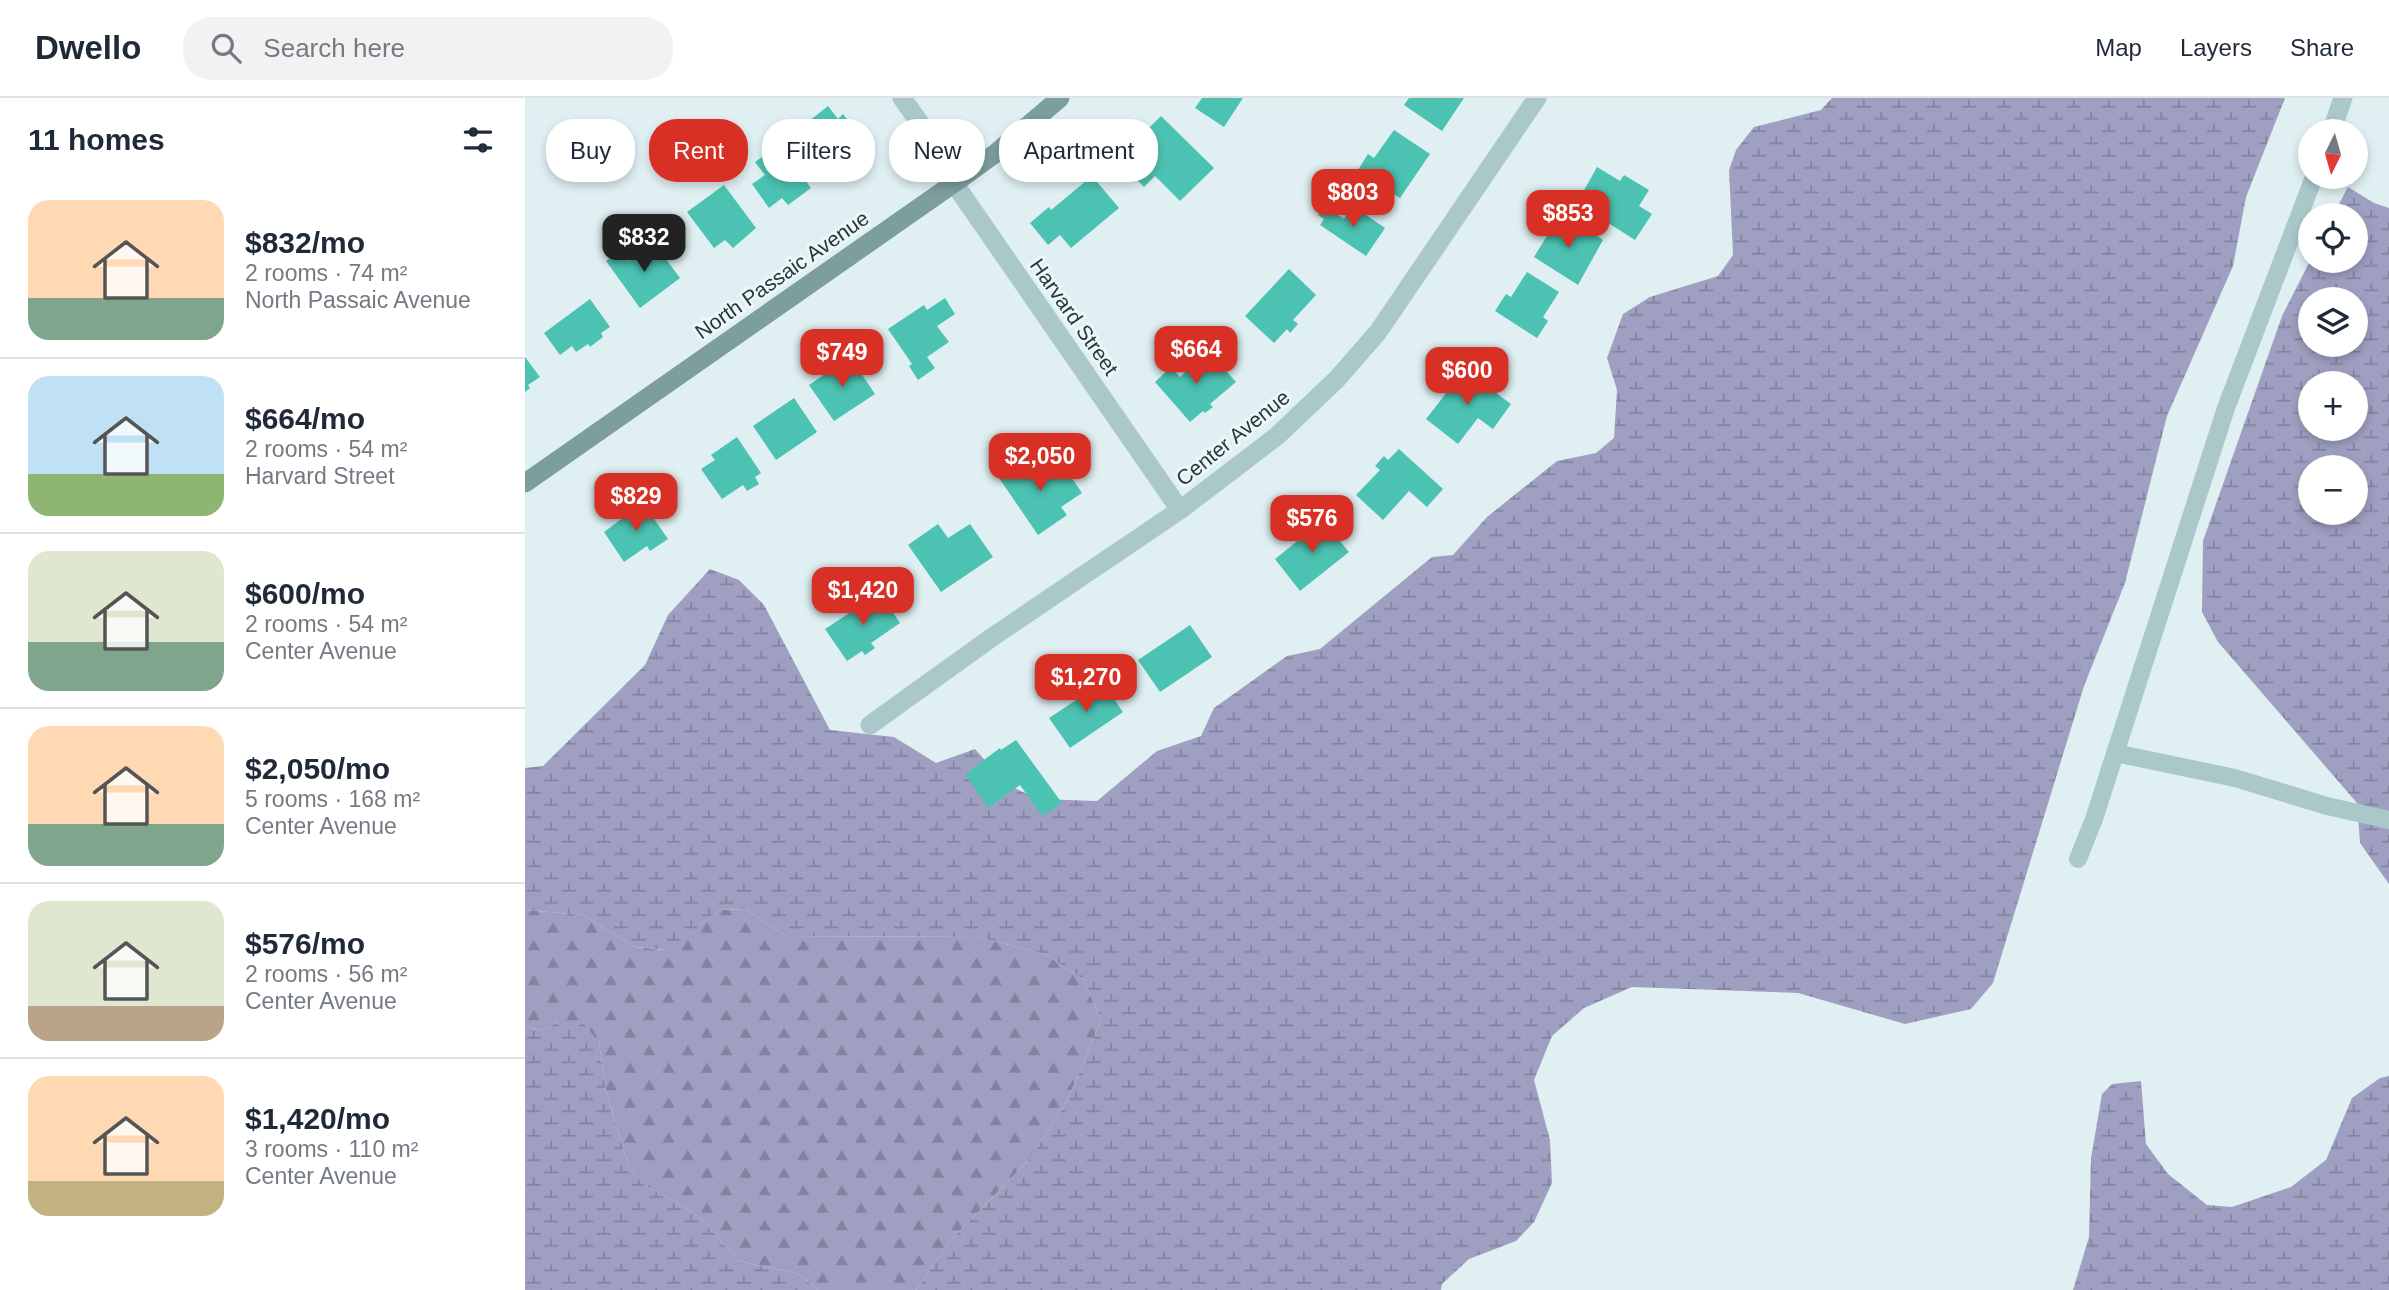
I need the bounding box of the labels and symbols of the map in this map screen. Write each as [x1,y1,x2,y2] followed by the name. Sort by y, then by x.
[2298,119,2368,189] north arrow
[1312,170,1394,229] pin: $803
[1527,190,1609,250] pin: $853
[691,206,873,343] street label: North Passaic Avenue
[603,214,685,274] pin: $832
[1026,254,1123,379] street label: Harvard Street
[1155,327,1237,386] pin: $664
[801,330,883,389] pin: $749
[1426,348,1508,407] pin: $600
[1172,385,1294,490] street label: Center Avenue
[983,434,1097,493] pin: $2,050
[595,474,677,533] pin: $829
[1271,496,1353,555] pin: $576
[806,568,920,627] pin: $1,420
[1029,654,1143,714] pin: $1,270

